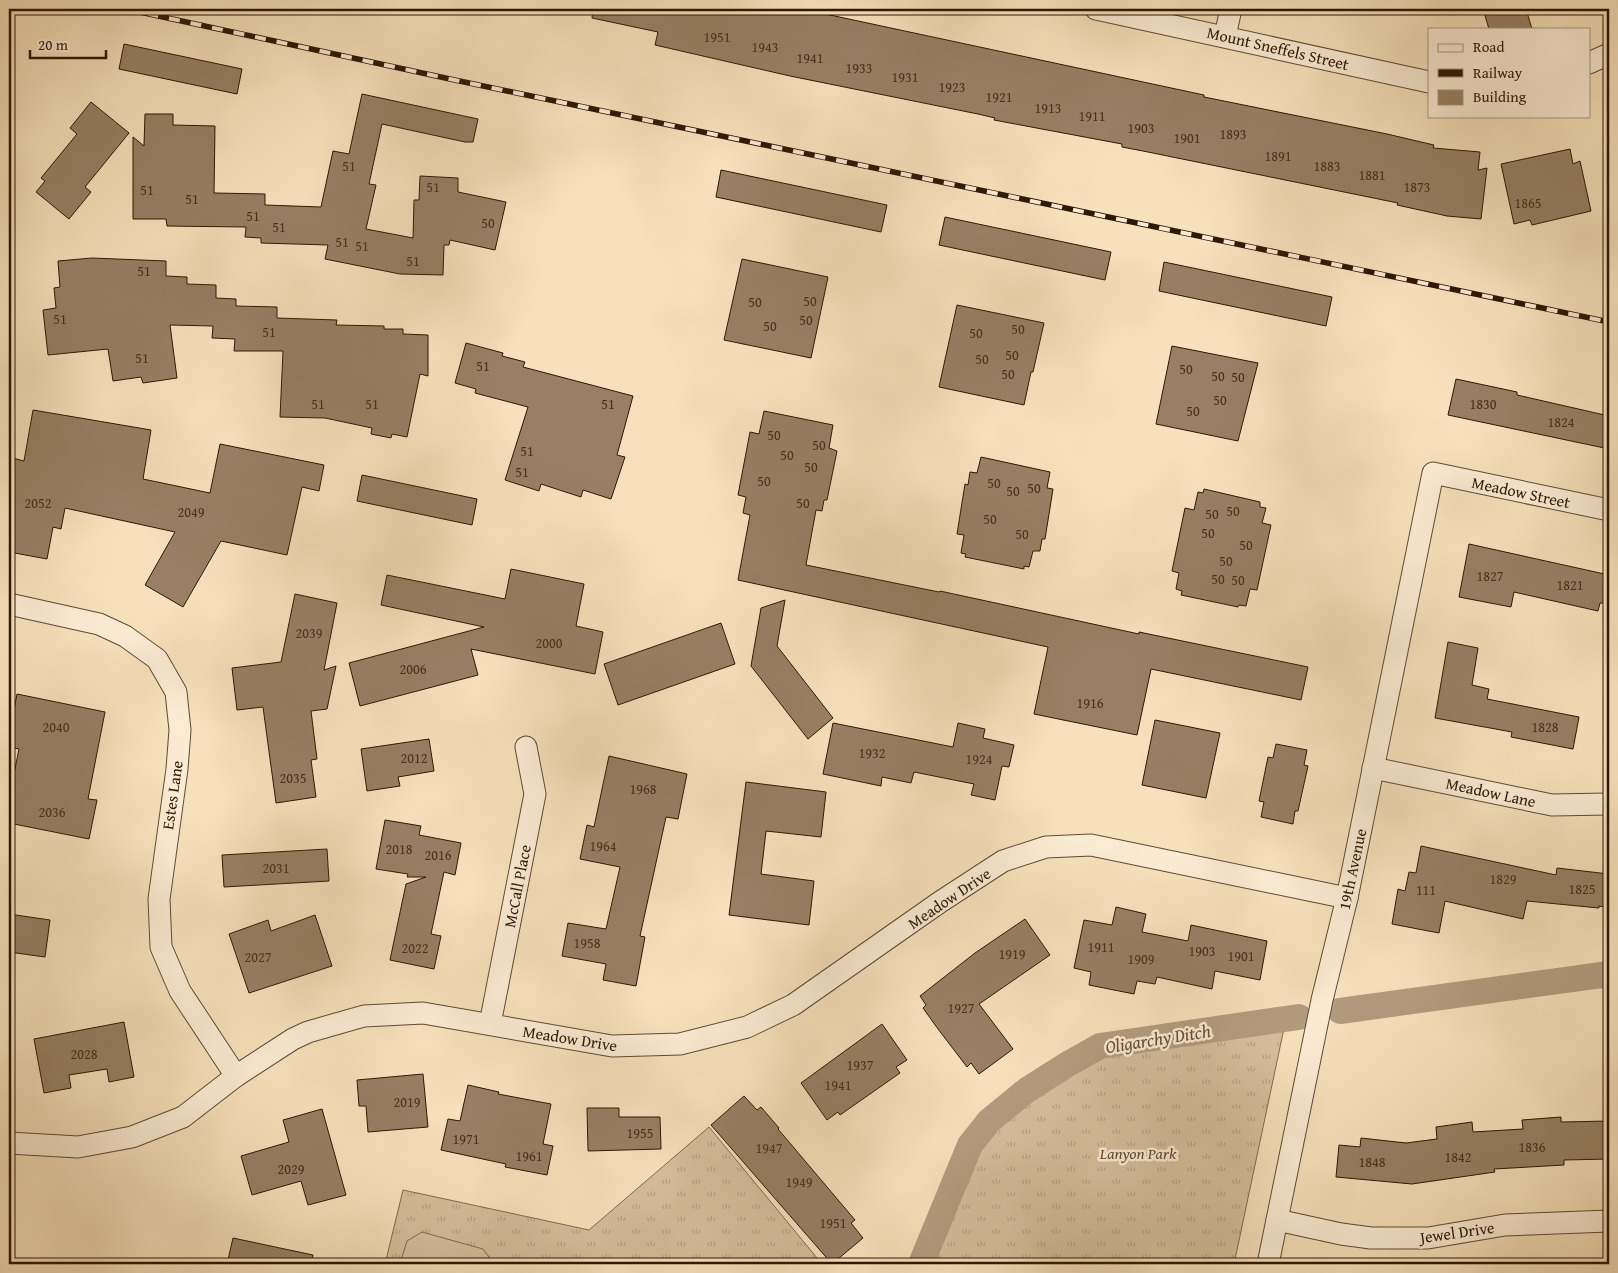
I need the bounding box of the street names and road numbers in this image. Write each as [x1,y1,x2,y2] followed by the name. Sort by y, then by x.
[1205,20,1352,76] street label: Mount Sneffels Street
[1470,470,1573,514] street label: Meadow Street
[155,759,189,831] street label: Estes Lane
[1444,771,1538,813] street label: Meadow Lane
[1332,826,1372,912] street label: 19th Avenue
[497,842,537,930] street label: McCall Place
[903,861,995,935] street label: Meadow Drive
[521,1019,619,1057] street label: Meadow Drive
[1416,1215,1496,1249] street label: Jewel Drive

